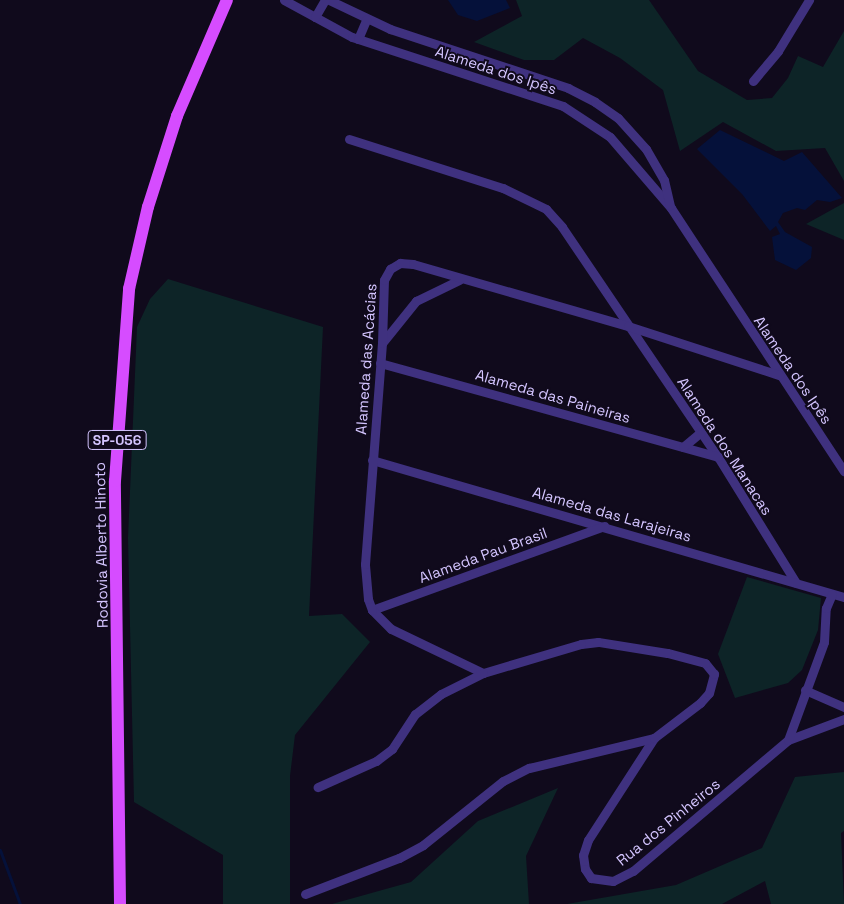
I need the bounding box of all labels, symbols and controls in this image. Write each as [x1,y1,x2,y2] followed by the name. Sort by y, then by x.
[433,42,559,98] street label: Alameda dos Ipês
[352,283,380,435] street label: Alameda das Acácias
[750,313,836,427] street label: Alameda dos Ipês
[473,365,633,427] street label: Alameda das Paineiras
[674,374,776,518] street label: Alameda dos Manacas
[87,428,147,452] road number: SP-056
[91,462,111,628] street label: Rodovia Alberto Hinoto
[530,483,694,545] street label: Alameda das Larajeiras
[416,523,550,587] street label: Alameda Pau Brasil
[613,775,723,869] street label: Rua dos Pinheiros

